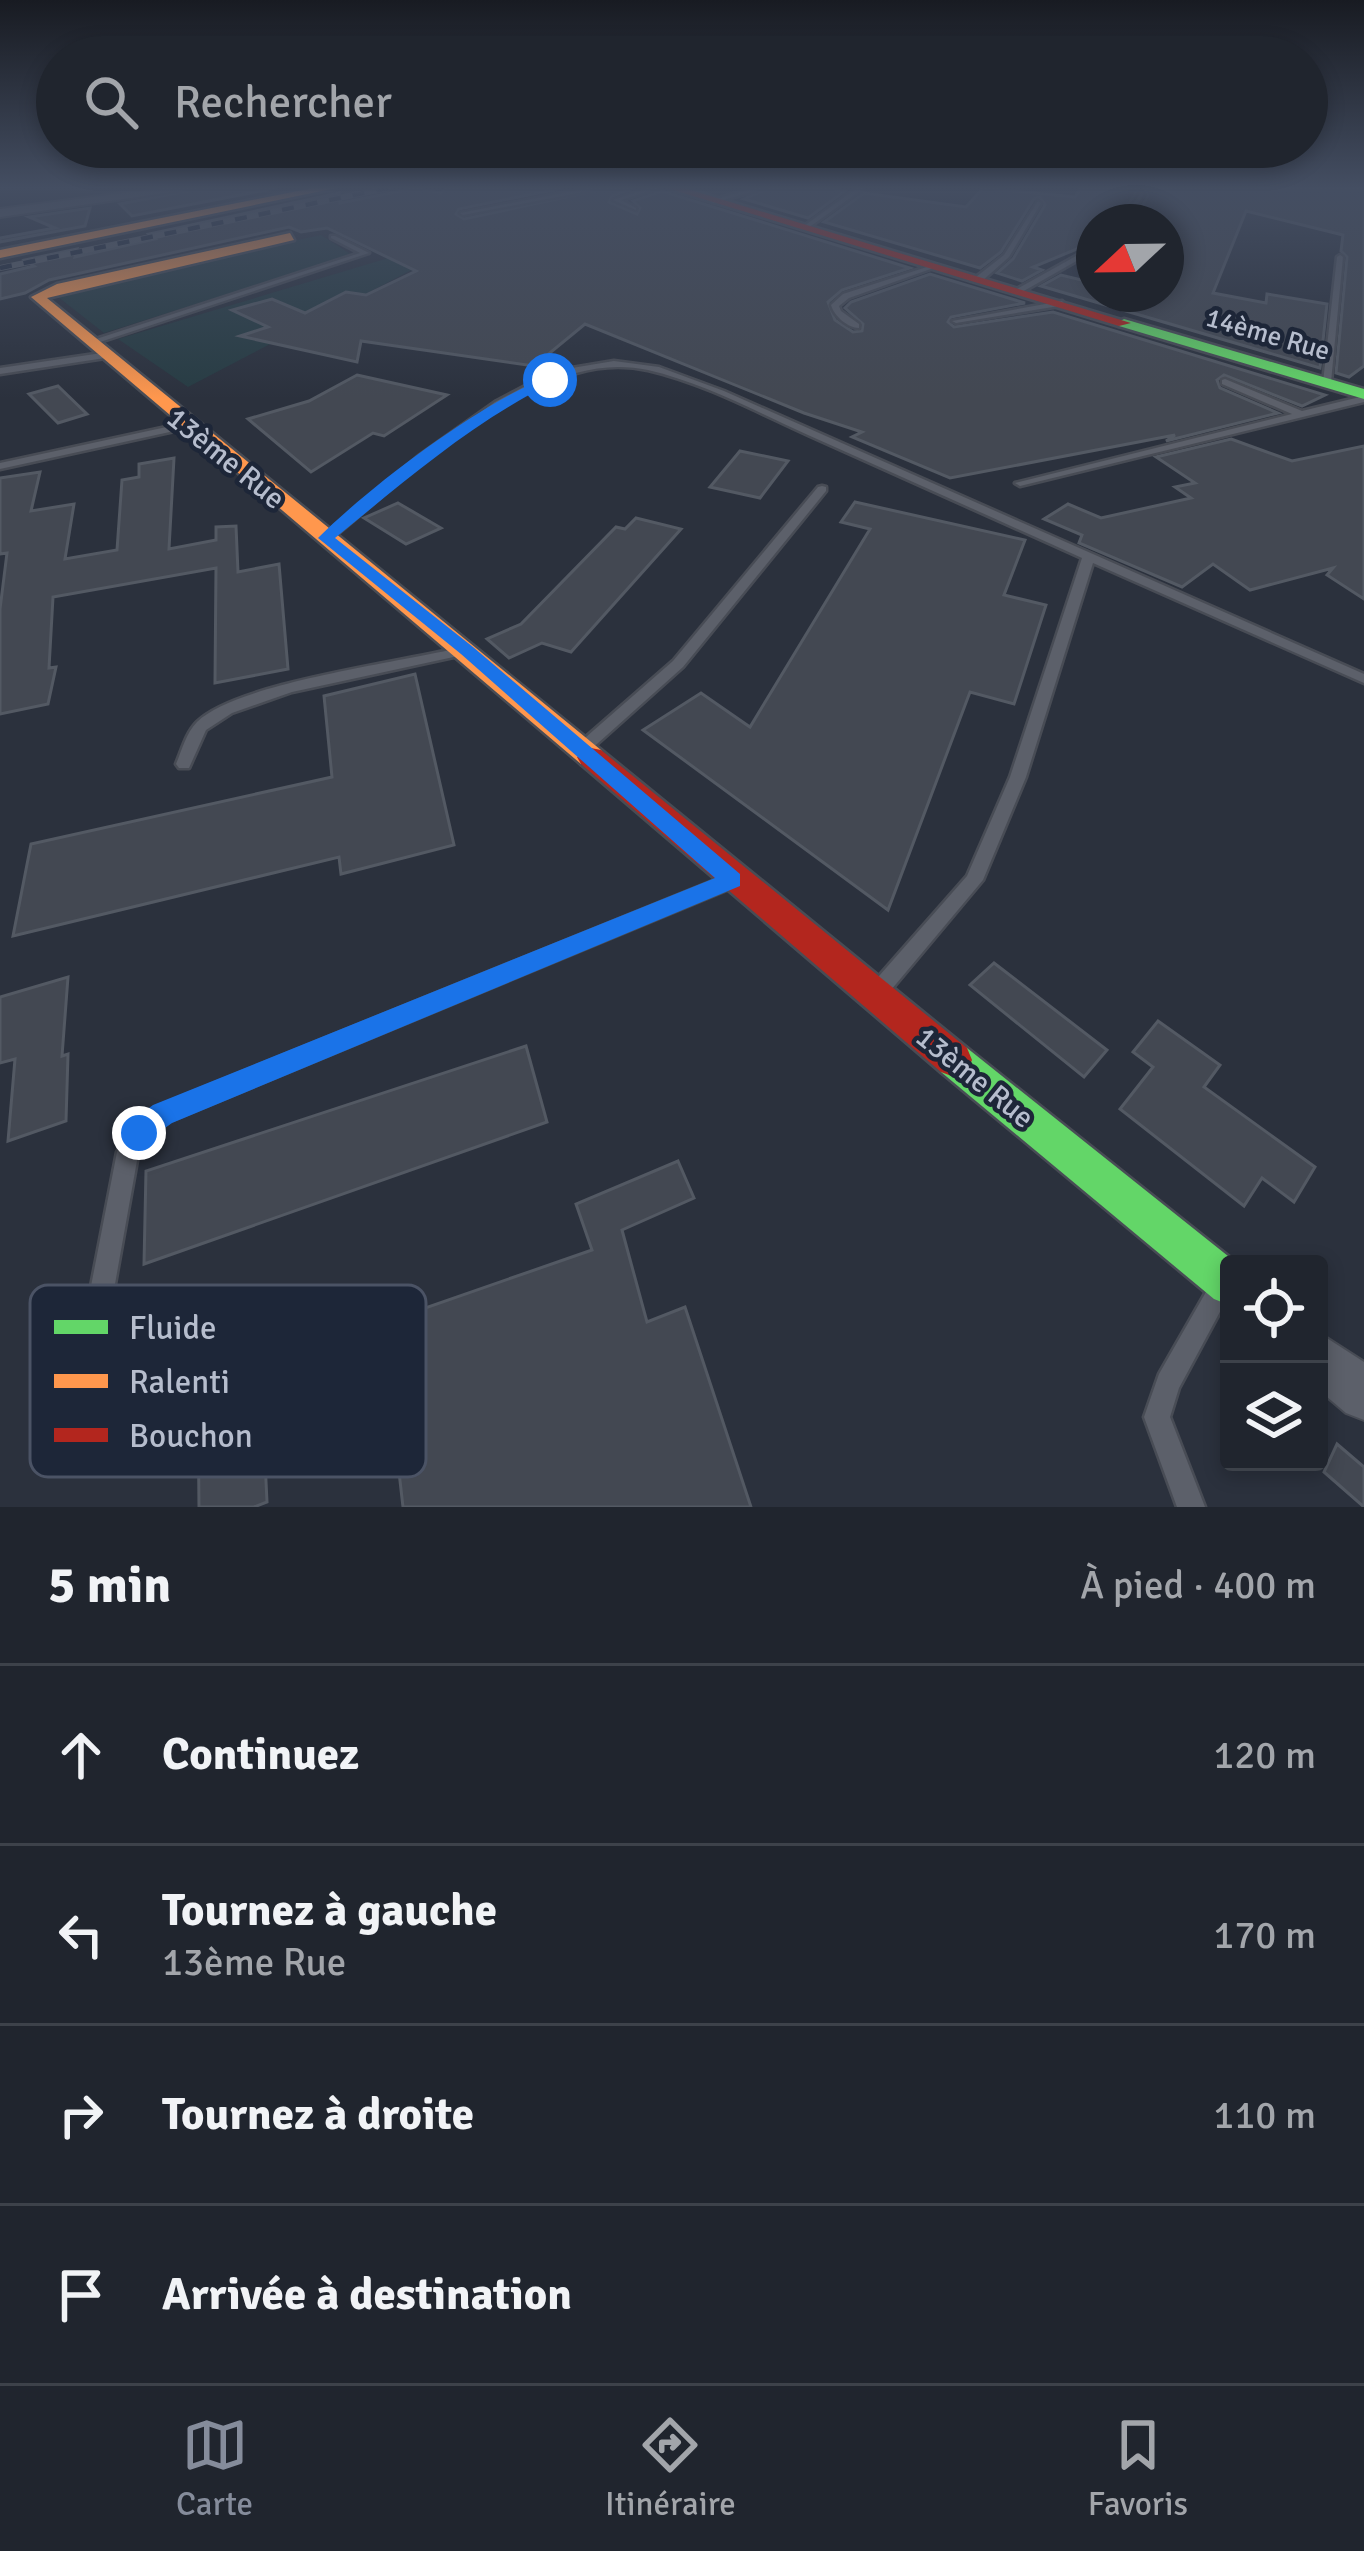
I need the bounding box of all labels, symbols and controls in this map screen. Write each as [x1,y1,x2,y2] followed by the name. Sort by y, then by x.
[36,36,1328,168] search box
[78,69,144,135] icon: search
[174,75,392,130] text: Rechercher
[1076,204,1184,312] north arrow
[1202,301,1334,368] street label: 14ème Rue
[523,353,577,407] route start
[159,399,292,517] street label: 13ème Rue
[908,1018,1041,1136] street label: 13ème Rue
[112,1106,166,1160] route end
[1220,1255,1328,1471] map controls
[1220,1255,1328,1363] button: locate
[30,1285,426,1477] legend
[129,1308,216,1349] text: Fluide
[129,1362,230,1403] text: Ralenti
[1220,1363,1328,1471] button: layers
[129,1416,253,1457] text: Bouchon
[48,1554,171,1617] text: 5 min
[1080,1561,1316,1609] text: À pied · 400 m
[48,1722,114,1788] icon: ahead
[162,1727,359,1782] text: Continuez
[1213,1731,1316,1779] text: 120 m
[162,1883,497,1938] text: Tournez à gauche
[48,1902,114,1968] icon: left
[1213,1911,1316,1959] text: 170 m
[162,1938,346,1986] text: 13ème Rue
[48,2082,114,2148] icon: right
[162,2087,474,2142] text: Tournez à droite
[1213,2091,1316,2139] text: 110 m
[48,2262,114,2328] icon: arrive
[162,2267,572,2322] text: Arrivée à destination
[176,2412,253,2525] tab: Carte
[605,2412,736,2525] tab: Itinéraire
[1088,2412,1188,2525] tab: Favoris

